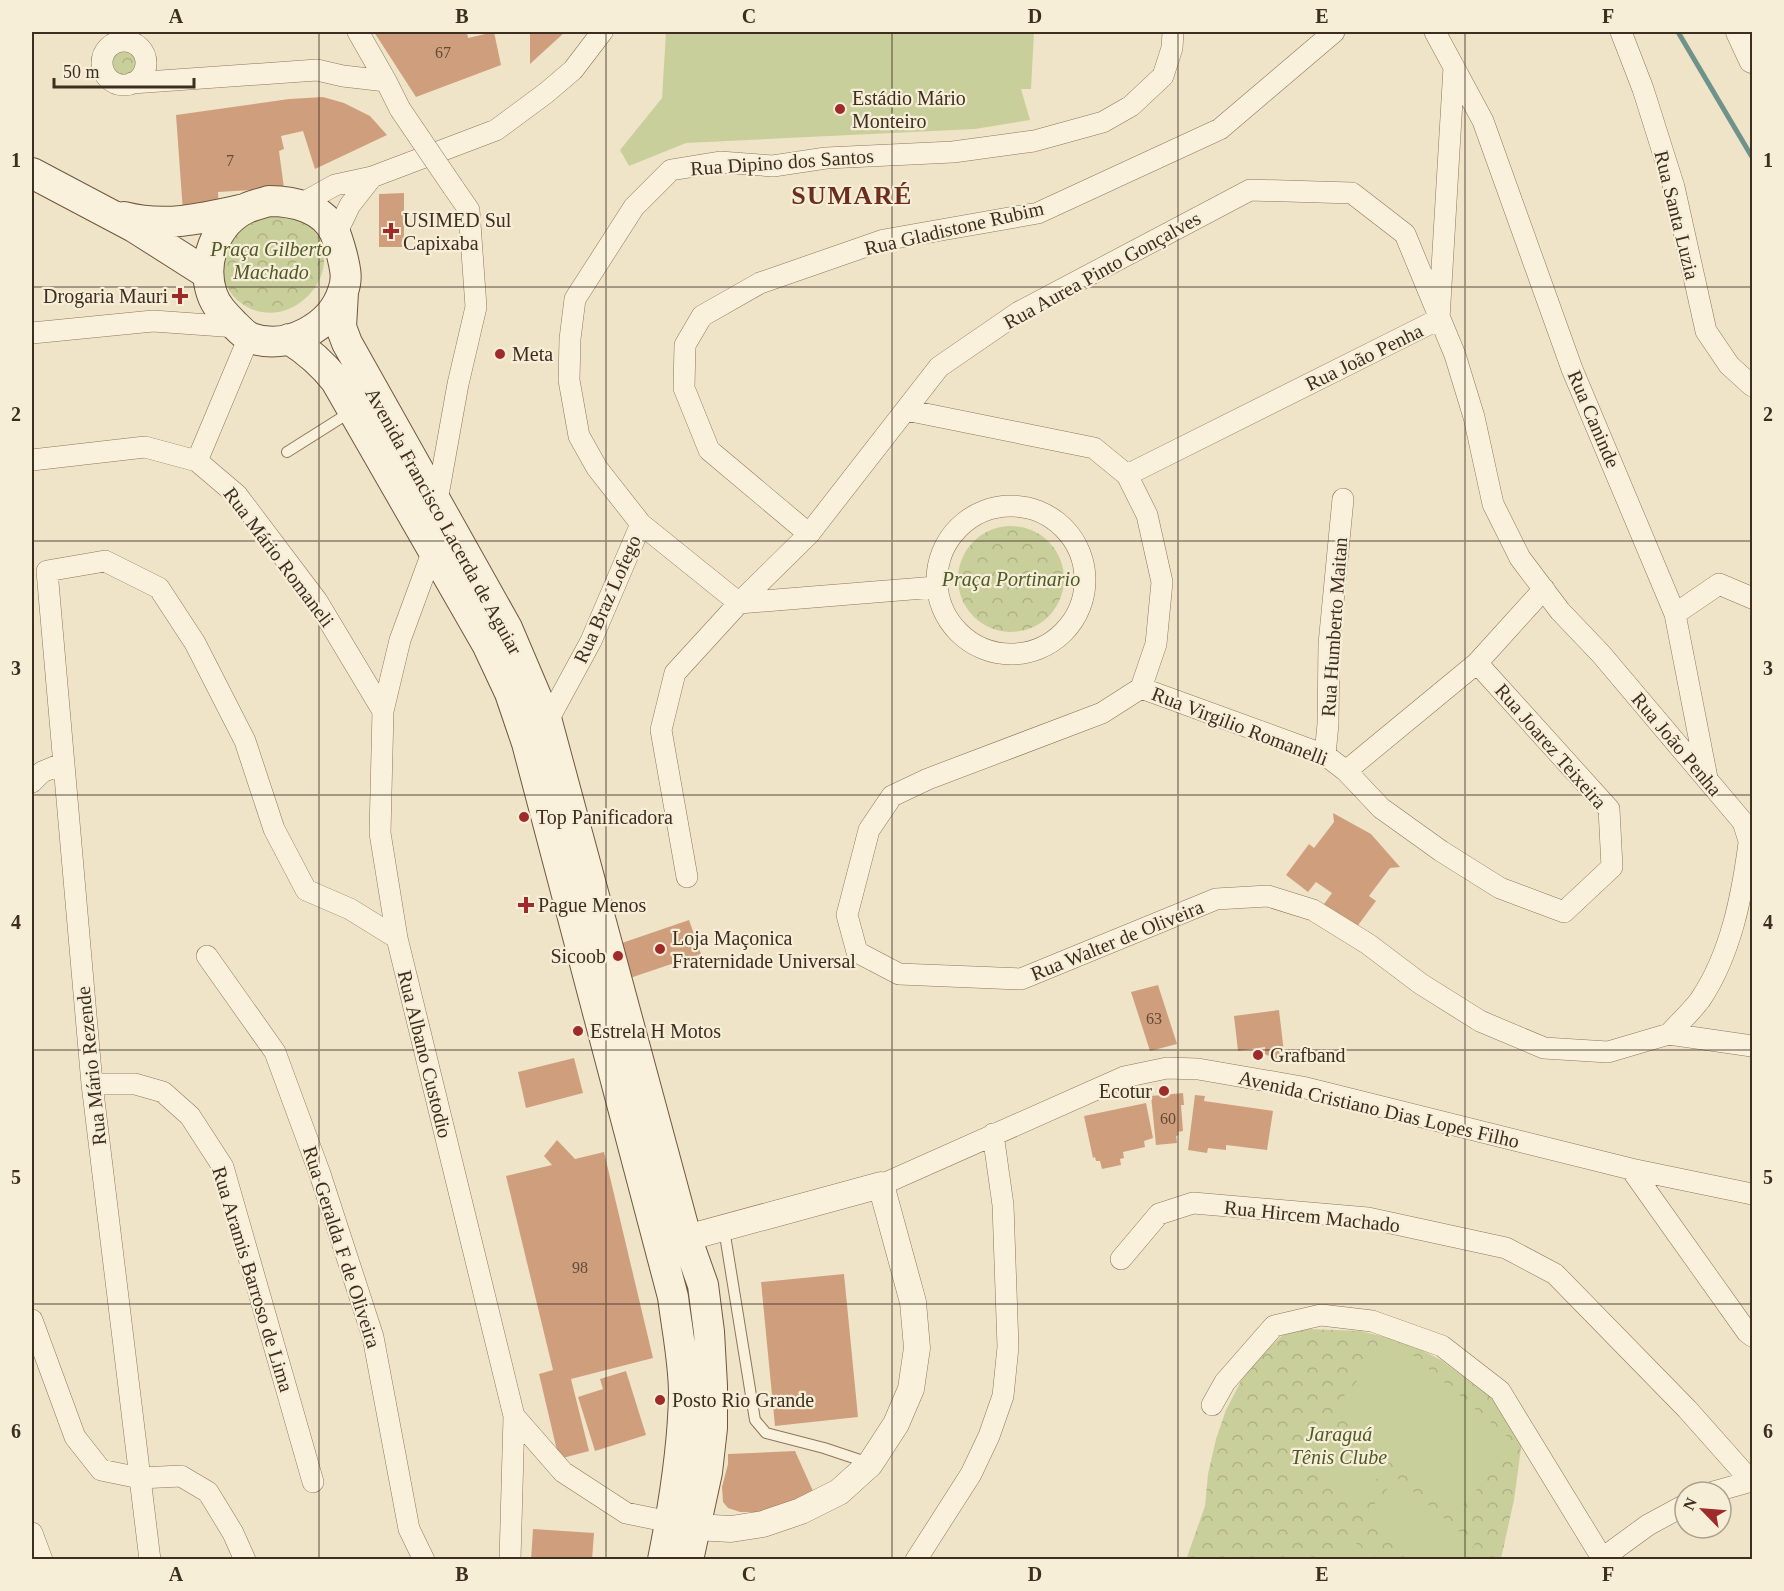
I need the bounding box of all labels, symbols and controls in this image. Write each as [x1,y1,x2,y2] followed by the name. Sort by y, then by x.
[169,5,184,27] text: A
[455,5,469,27] text: B
[742,5,756,27] text: C
[1028,5,1042,27] text: D
[1315,5,1329,27] text: E
[1602,5,1614,27] text: F
[435,44,451,61] house number: 67
[54,51,194,89] scale bar
[63,62,100,82] text: 50 m
[852,87,966,132] place label: Estádio Mário Monteiro
[833,102,847,116] marker: Estádio Mário Monteiro
[690,145,875,180] street label: Rua Dipino dos Santos
[1650,148,1704,282] street label: Rua Santa Luzia
[11,149,21,171] text: 1
[1763,149,1773,171] text: 1
[226,152,234,169] house number: 7
[791,181,913,210] district label: SUMARÉ
[862,197,1046,259] street label: Rua Gladistone Rubim
[1000,207,1205,334] street label: Rua Aurea Pinto Gonçalves
[403,209,512,255] place label: USIMED Sul Capixaba
[384,224,398,238] marker: USIMED Sul Capixaba
[209,238,332,283] park label: Praça Gilberto Machado
[43,285,168,308] place label: Drogaria Mauri
[173,289,187,303] marker: Drogaria Mauri
[1302,319,1426,395] street label: Rua João Penha
[512,343,553,365] place label: Meta
[493,347,507,361] marker: Meta
[1564,367,1624,471] street label: Rua Caninde
[360,384,527,659] street label: Avenida Francisco Lacerda de Aguiar
[11,403,21,425] text: 2
[1763,403,1773,425] text: 2
[219,483,339,631] street label: Rua Mário Romaneli
[569,532,646,667] street label: Rua Braz Lofego
[1317,536,1351,718] street label: Rua Humberto Maitan
[941,568,1080,591] park label: Praça Portinario
[11,657,21,679] text: 3
[1763,657,1773,679] text: 3
[1491,679,1611,813] street label: Rua Joarez Teixeira
[1148,682,1332,771] street label: Rua Virgilio Romanelli
[1628,688,1727,800] street label: Rua João Penha
[536,806,673,829] place label: Top Panificadora
[517,810,531,824] marker: Top Panificadora
[538,894,647,917] place label: Pague Menos
[1028,895,1207,985] street label: Rua Walter de Oliveira
[519,898,533,912] marker: Pague Menos
[11,911,21,933] text: 4
[1763,911,1773,933] text: 4
[672,927,856,972] place label: Loja Maçonica Fraternidade Universal
[653,942,667,956] marker: Loja Maçonica Fraternidade Universal
[550,945,606,967] place label: Sicoob
[611,949,625,963] marker: Sicoob
[393,968,457,1140] street label: Rua Albano Custodio
[72,985,110,1147] street label: Rua Mário Rezende
[1146,1010,1162,1027] house number: 63
[590,1020,721,1042] place label: Estrela H Motos
[571,1024,585,1038] marker: Estrela H Motos
[1270,1044,1346,1066] place label: Grafband
[1251,1048,1265,1062] marker: Grafband
[1236,1066,1521,1153] street label: Avenida Cristiano Dias Lopes Filho
[1099,1080,1152,1102] place label: Ecotur
[1157,1084,1171,1098] marker: Ecotur
[1160,1110,1176,1127] house number: 60
[299,1143,385,1351] street label: Rua Geralda F de Oliveira
[208,1164,298,1394] street label: Rua Aramis Barroso de Lima
[11,1166,21,1188] text: 5
[1763,1166,1773,1188] text: 5
[1223,1196,1401,1236] street label: Rua Hircem Machado
[572,1259,588,1276] house number: 98
[672,1389,814,1411] place label: Posto Rio Grande
[653,1393,667,1407] marker: Posto Rio Grande
[11,1420,21,1442] text: 6
[1763,1420,1773,1442] text: 6
[1291,1423,1387,1468] park label: Jaraguá Tênis Clube
[1673,1480,1733,1540] north arrow
[1680,1495,1700,1513] text: N
[169,1563,184,1585] text: A
[455,1563,469,1585] text: B
[742,1563,756,1585] text: C
[1028,1563,1042,1585] text: D
[1315,1563,1329,1585] text: E
[1602,1563,1614,1585] text: F

